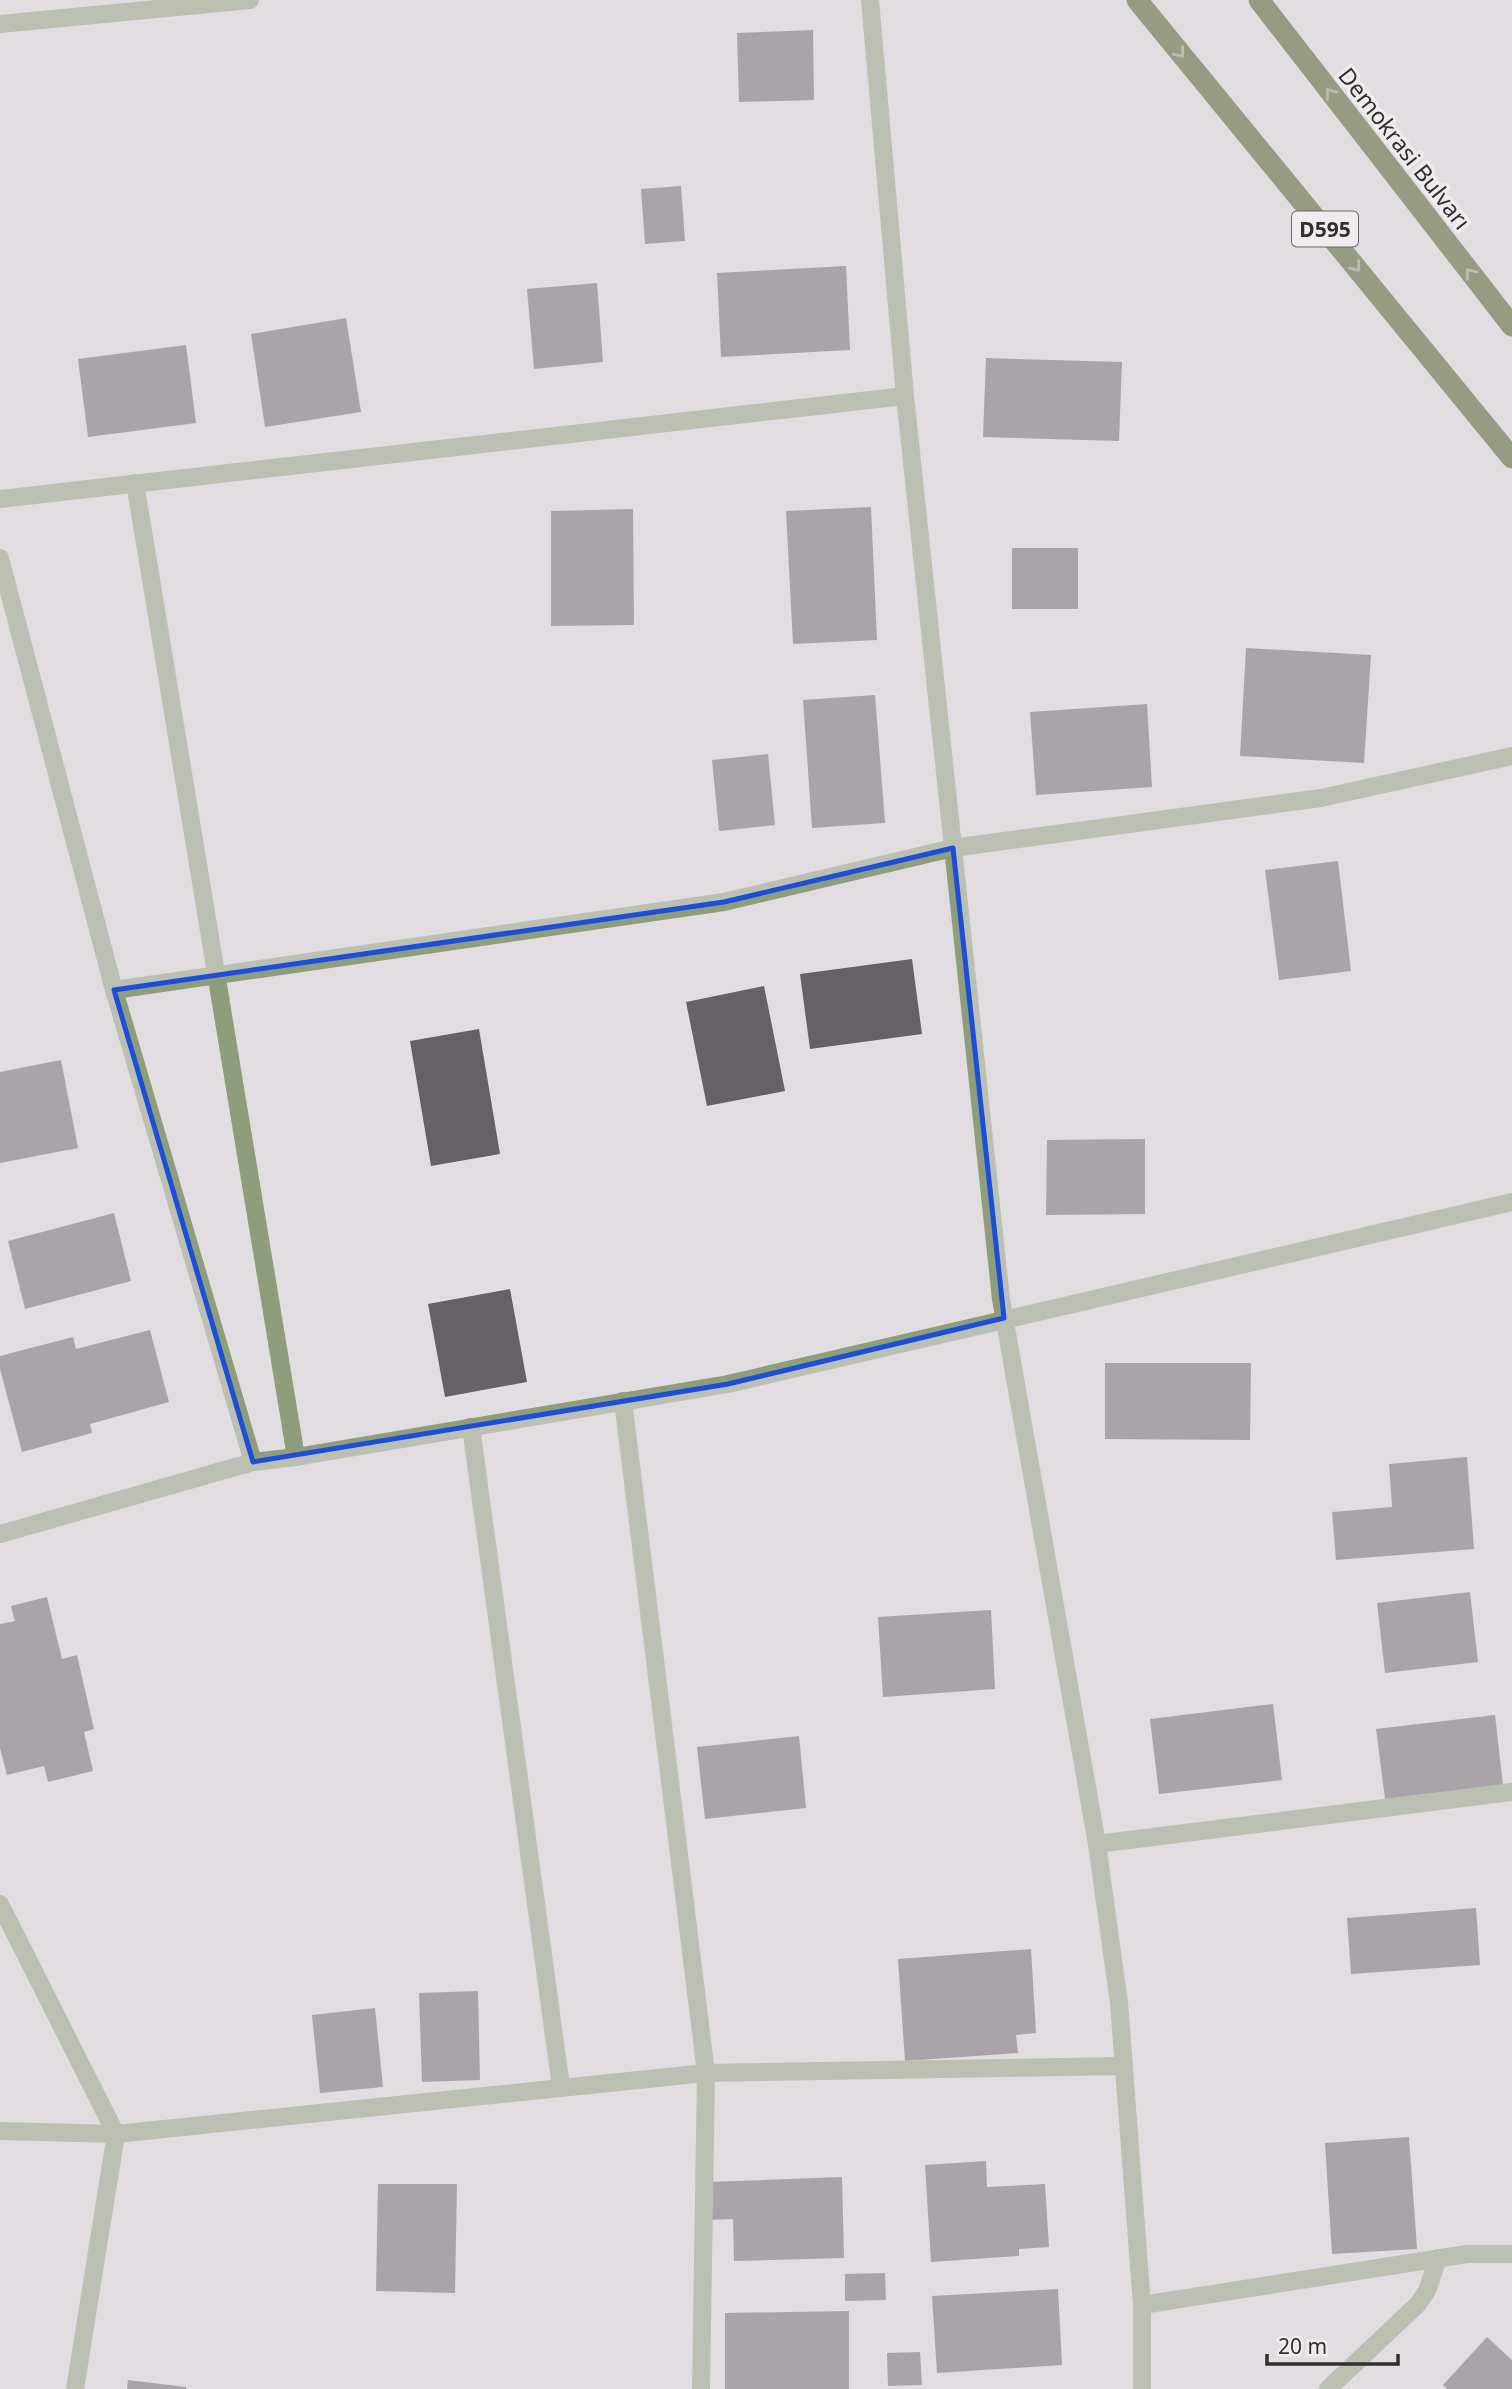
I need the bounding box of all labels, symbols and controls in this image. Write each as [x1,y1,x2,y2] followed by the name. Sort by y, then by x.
[1172,45,1185,57] one-way arrow
[1332,60,1478,236] street label: Demokrasi Bulvarı
[1325,89,1338,101] one-way arrow
[1292,212,1358,246] road number: D595
[1347,259,1360,271] one-way arrow
[1465,268,1478,281] one-way arrow
[1267,2322,1398,2366] scale bar
[1278,2332,1327,2360] text: 20 m

